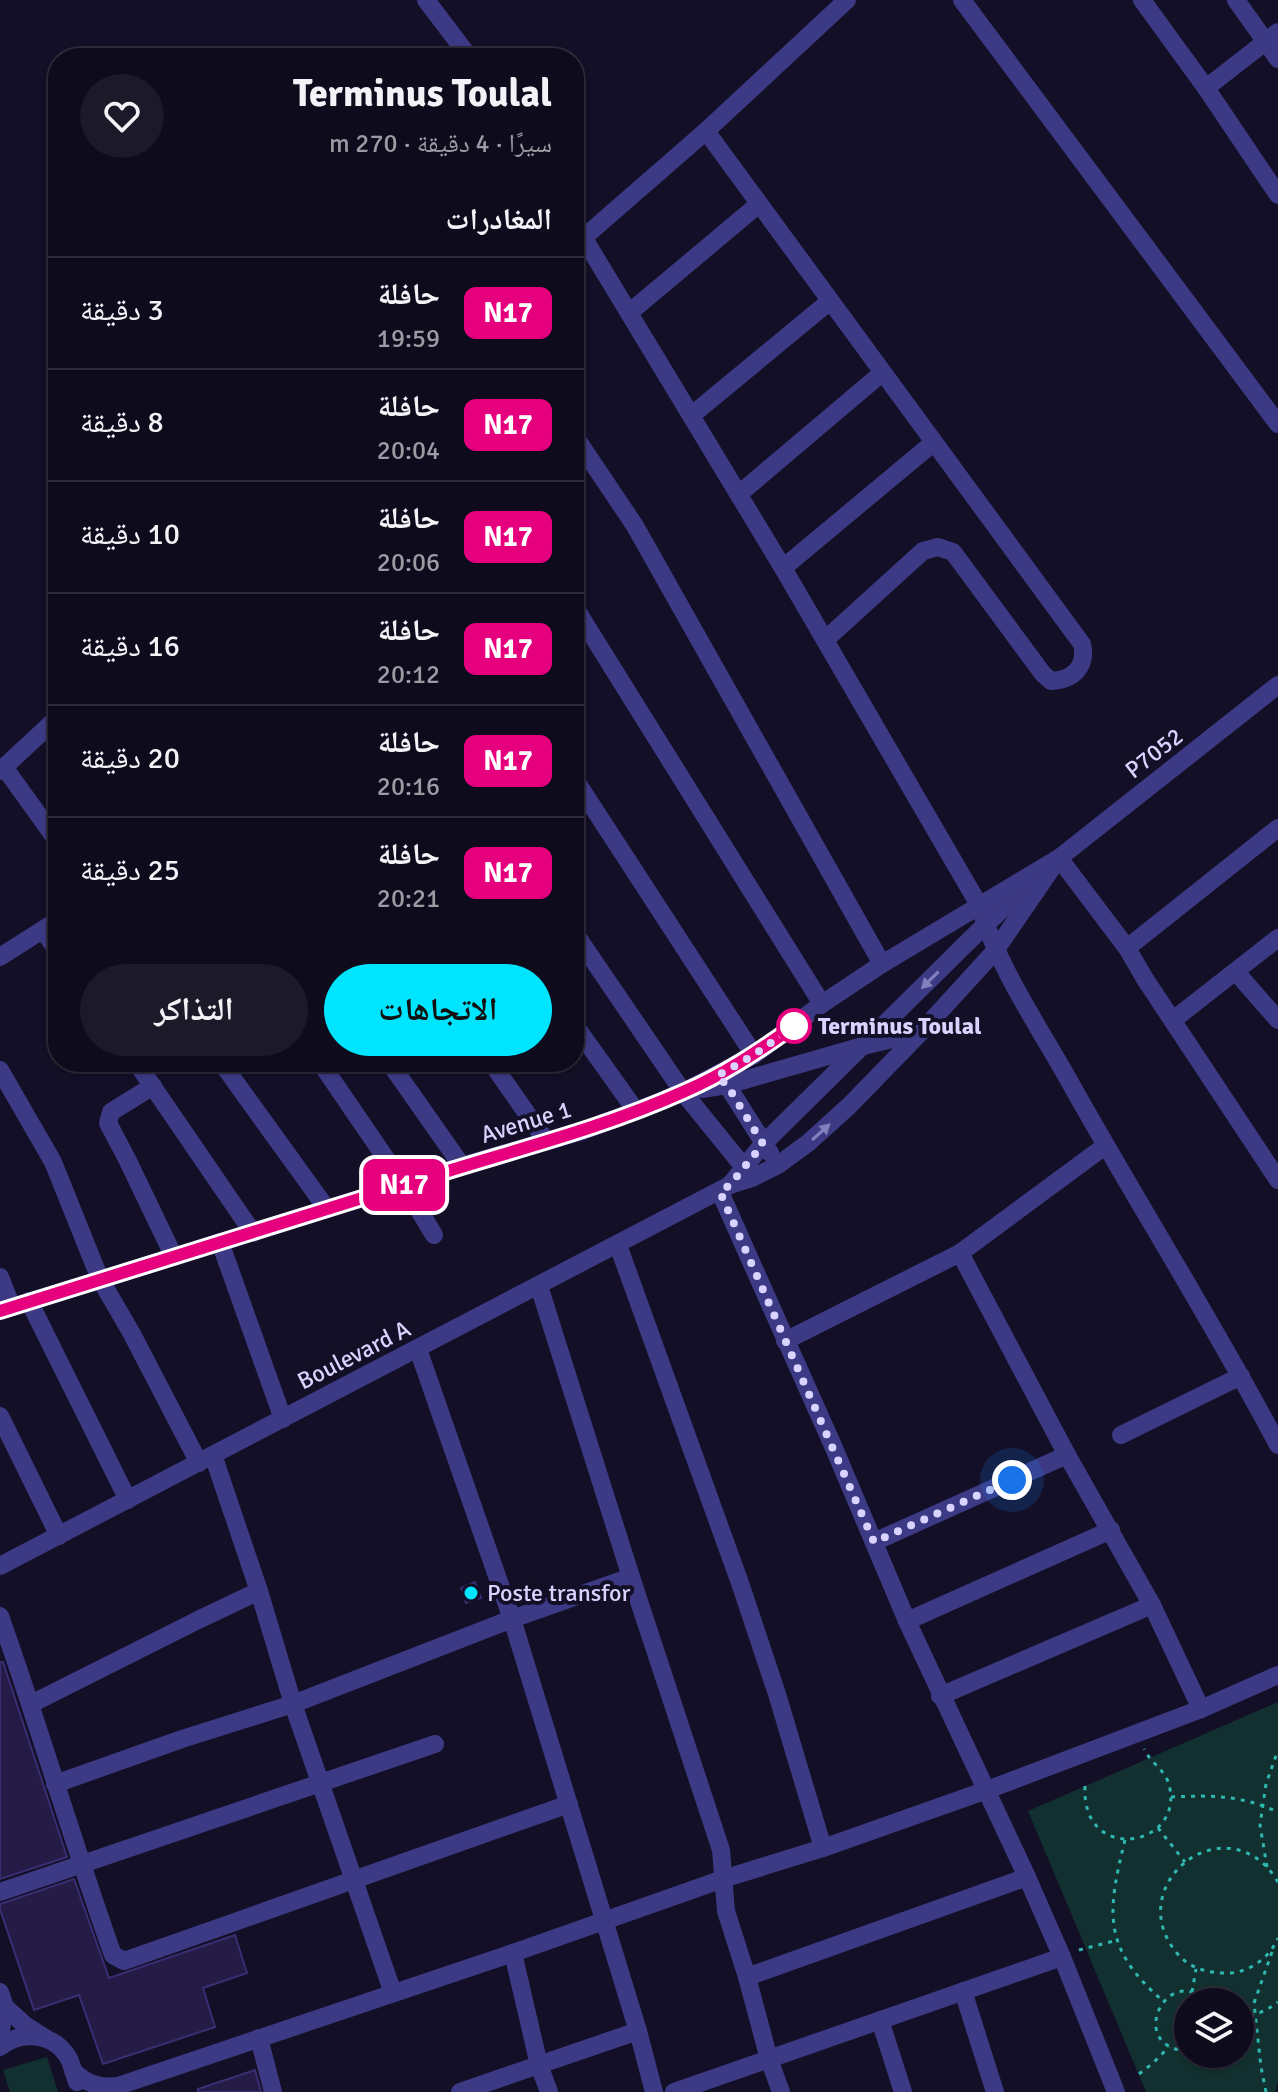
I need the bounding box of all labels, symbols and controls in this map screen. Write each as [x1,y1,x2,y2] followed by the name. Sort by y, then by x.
[293,70,552,117] text: Terminus Toulal
[80,74,164,158] button: heart
[329,128,552,160] text: سيرًا · 4 دقيقة · 270 m
[445,201,552,238] text: المغادرات
[378,276,440,313] text: حافلة
[80,292,164,329] text: 3 دقيقة
[483,296,533,330] text: N17
[377,323,440,355] text: 19:59
[378,388,440,425] text: حافلة
[80,404,164,441] text: 8 دقيقة
[483,408,533,442] text: N17
[377,435,440,467] text: 20:04
[378,500,440,537] text: حافلة
[80,516,180,553] text: 10 دقيقة
[483,520,533,554] text: N17
[377,547,440,579] text: 20:06
[378,612,440,649] text: حافلة
[80,628,180,665] text: 16 دقيقة
[483,632,533,666] text: N17
[377,659,440,691] text: 20:12
[1119,721,1189,785] street label: P7052
[378,724,440,761] text: حافلة
[80,740,180,777] text: 20 دقيقة
[483,744,533,778] text: N17
[377,771,440,803] text: 20:16
[378,836,440,873] text: حافلة
[80,852,180,889] text: 25 دقيقة
[483,856,533,890] text: N17
[377,883,440,915] text: 20:21
[80,964,308,1056] button: التذاكر
[324,964,552,1056] button: الاتجاهات
[921,970,940,989] one-way arrow
[777,1009,811,1043] marker: Terminus Toulal
[818,1011,982,1041] place label: Terminus Toulal
[477,1094,575,1150] street label: Avenue 1
[810,1124,830,1141] one-way arrow
[358,1159,450,1211] line badge: N17
[379,1168,429,1202] text: N17
[292,1314,416,1396] street label: Boulevard A
[992,1460,1032,1500] your location
[487,1578,631,1608] place label: Poste transfor
[462,1584,480,1602] marker: Poste transfor
[1174,1988,1254,2068] map controls
[1174,1988,1254,2068] button: layers

